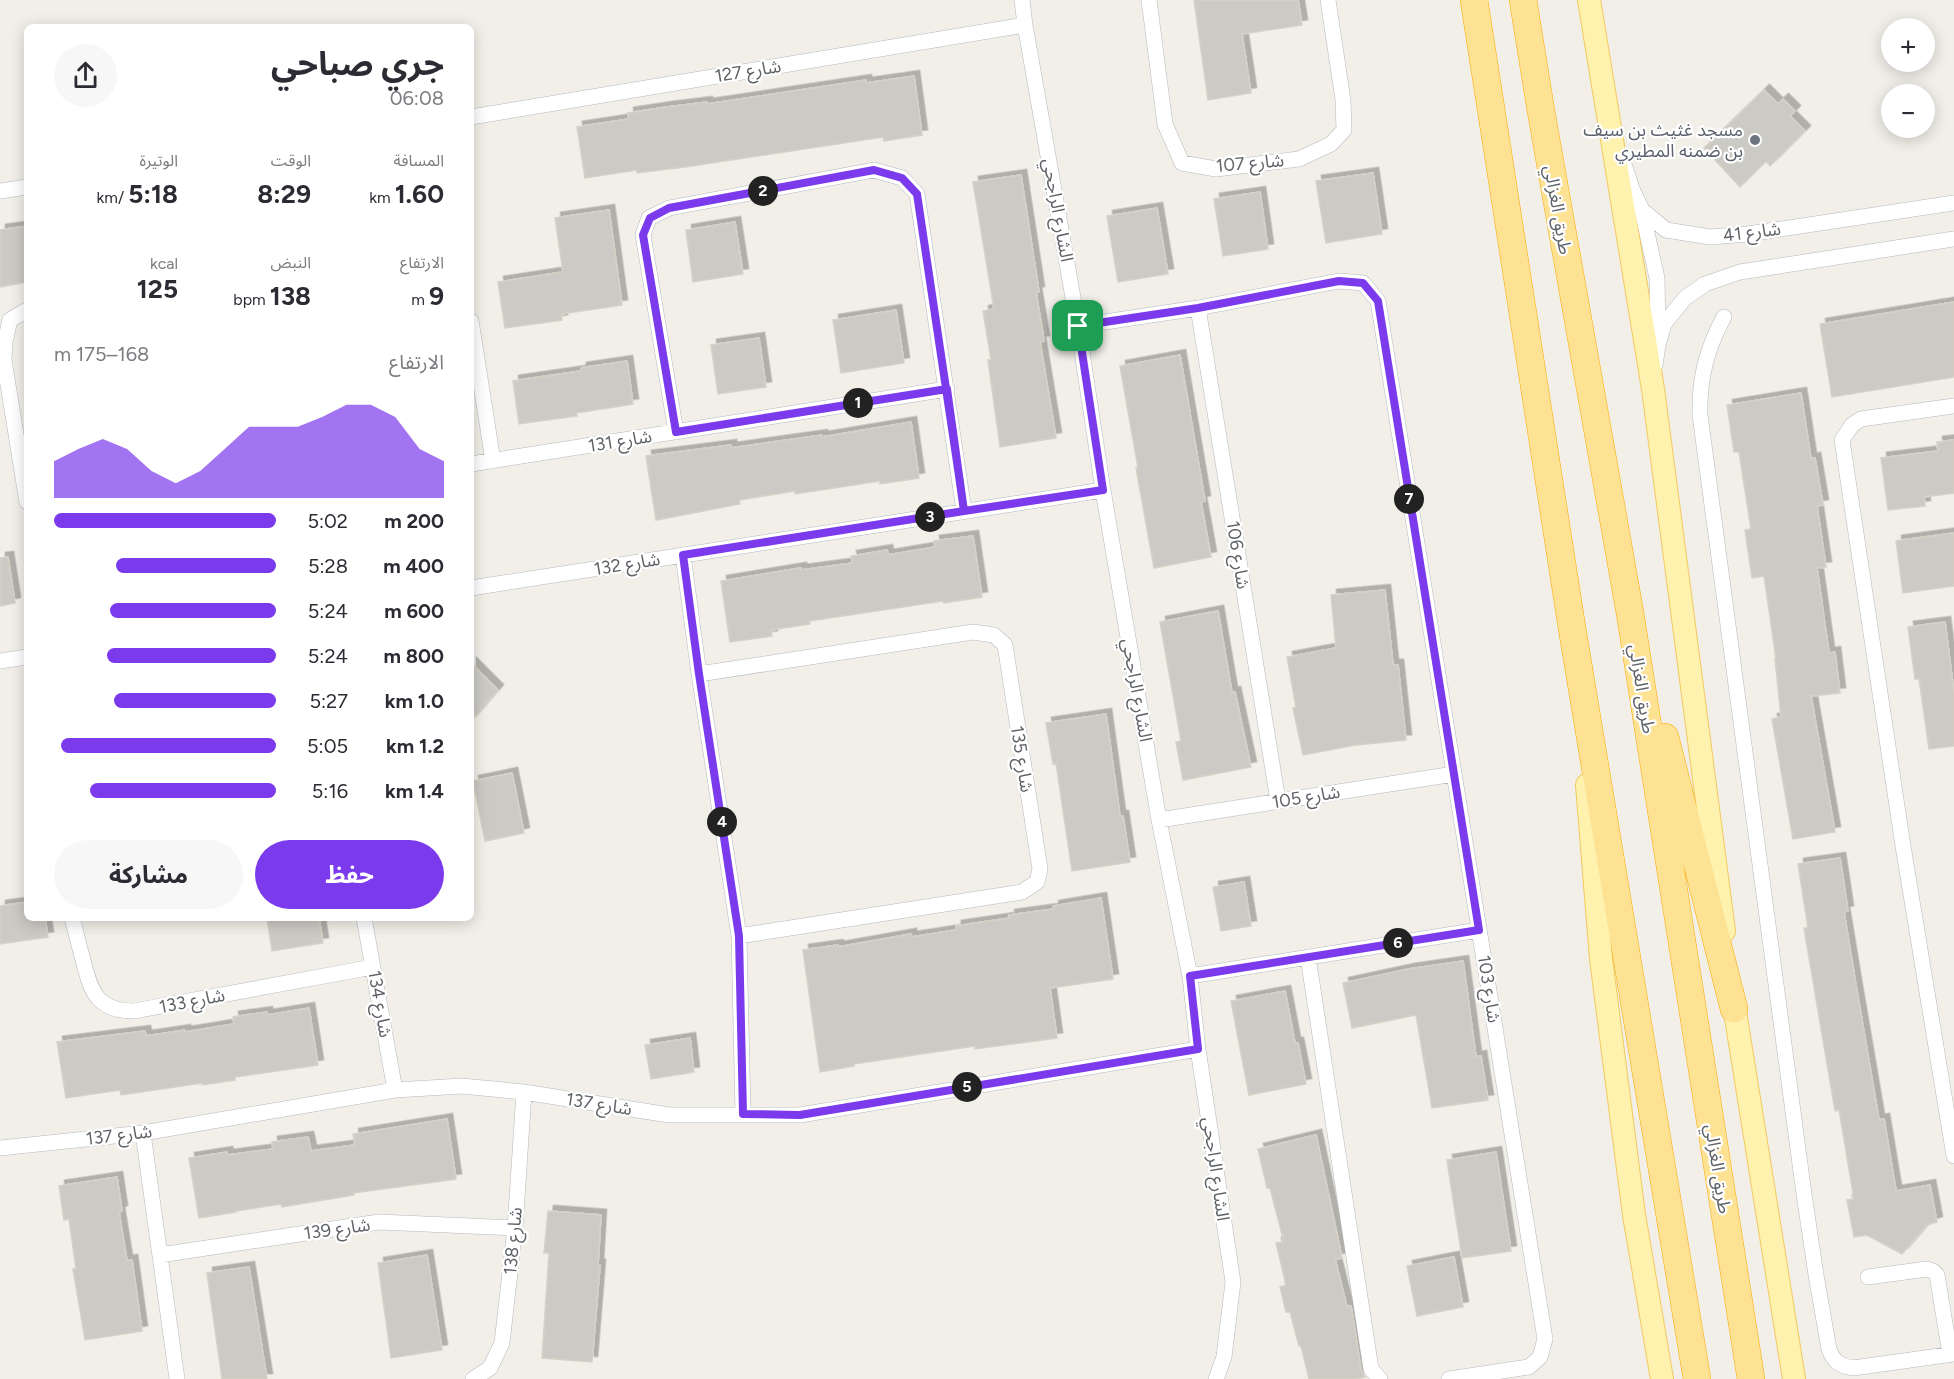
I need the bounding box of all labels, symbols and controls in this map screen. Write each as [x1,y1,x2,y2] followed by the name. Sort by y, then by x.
[1881,18,1935,138] map controls
[1881,18,1935,72] button: +
[54,44,117,107] button: share
[271,44,444,83] text: جري صباحي
[713,55,783,90] street label: شارع 127
[1881,84,1935,138] button: −
[390,86,444,110] text: 06:08
[1583,119,1743,164] place label: مسجد غثيث بن سيف بن ضمنه المطيري
[1748,133,1762,147] marker: مسجد غثيث بن سيف بن ضمنه المطيري
[1215,149,1285,180] street label: شارع 107
[140,151,178,170] text: الوتيرة
[271,151,311,170] text: الوقت
[394,151,444,170] text: المسافة
[1035,156,1078,264] street label: الشارع الراجحي
[1537,164,1577,257] street label: طريق الغزالي
[748,176,778,206] pin: 2
[128,178,178,210] text: 5:18
[257,178,311,210] text: 8:29
[395,178,444,210] text: 1.60
[758,181,768,200] text: 2
[97,188,128,207] text: /km
[369,188,395,207] text: km
[1722,218,1783,249] street label: شارع 41
[270,253,311,272] text: النبض
[400,253,444,272] text: الارتفاع
[150,254,178,273] text: kcal
[137,273,178,305] text: 125
[270,280,311,312] text: 138
[429,280,444,312] text: 9
[233,290,270,309] text: bpm
[411,290,429,309] text: m
[1052,300,1103,351] pin
[1061,309,1094,342] icon: arrive
[54,342,149,366] text: 168–175 m
[389,350,444,374] text: الارتفاع
[843,388,873,418] pin: 1
[855,393,861,412] text: 1
[587,425,654,460] street label: شارع 131
[1394,484,1424,514] pin: 7
[1405,489,1413,508] text: 7
[915,502,945,532] pin: 3
[926,507,934,526] text: 3
[307,509,348,533] text: 5:02
[384,509,444,533] text: 200 m
[1219,519,1254,591] street label: شارع 106
[592,548,662,583] street label: شارع 132
[308,554,348,578] text: 5:28
[383,554,444,578] text: 400 m
[308,599,348,623] text: 5:24
[384,599,444,623] text: 600 m
[1114,636,1157,744] street label: الشارع الراجحي
[1622,643,1660,736] street label: طريق الغزالي
[308,644,348,668] text: 5:24
[384,644,444,668] text: 800 m
[310,689,348,713] text: 5:27
[385,689,444,713] text: 1.0 km
[1003,724,1038,794] street label: شارع 135
[307,734,348,758] text: 5:05
[386,734,444,758] text: 1.2 km
[312,779,348,803] text: 5:16
[385,779,444,803] text: 1.4 km
[1270,781,1342,816] street label: شارع 105
[707,807,737,837] pin: 4
[717,812,727,831] text: 4
[54,840,243,909] button: مشاركة
[255,840,444,909] button: حفظ
[1383,928,1413,958] pin: 6
[1393,933,1403,952] text: 6
[1470,954,1505,1025] street label: شارع 103
[360,969,397,1040] street label: شارع 134
[157,984,227,1021] street label: شارع 133
[952,1072,982,1102] pin: 5
[962,1077,972,1096] text: 5
[564,1088,634,1123] street label: شارع 137
[1195,1116,1234,1223] street label: الشارع الراجحي
[85,1120,154,1153] street label: شارع 137
[1698,1123,1736,1216] street label: طريق الغزالي
[499,1206,530,1276] street label: شارع 138
[302,1213,372,1248] street label: شارع 139

